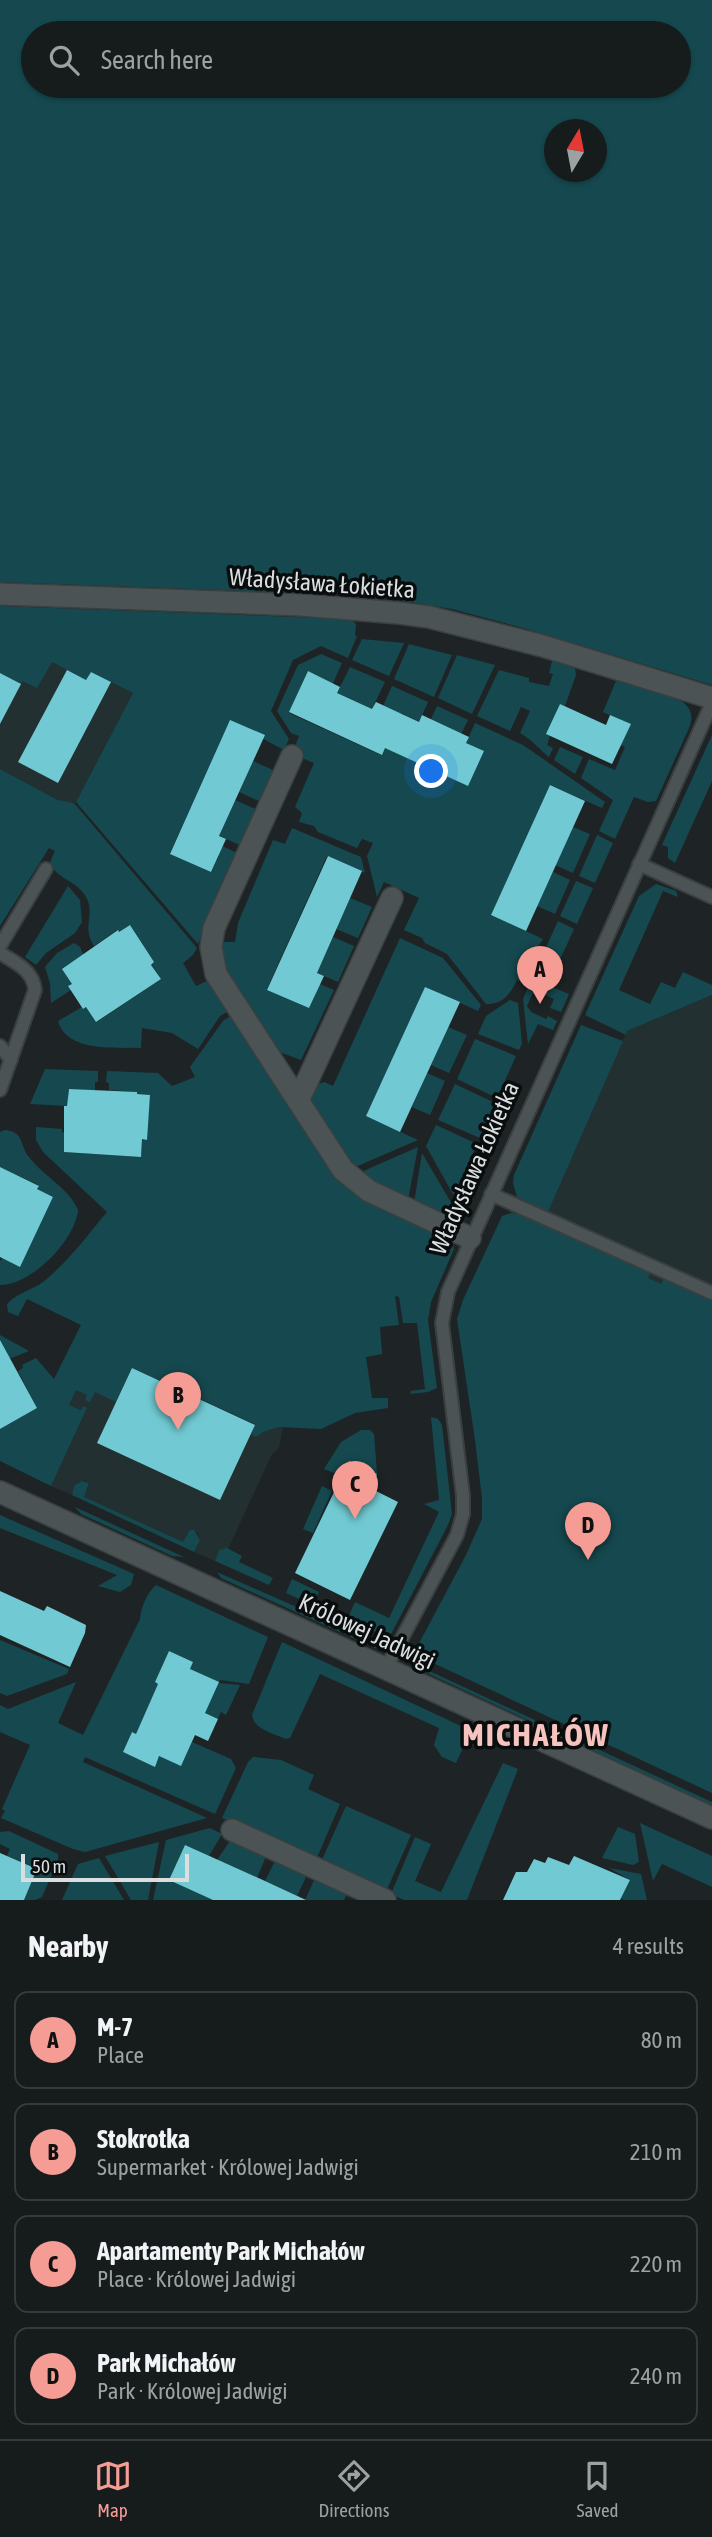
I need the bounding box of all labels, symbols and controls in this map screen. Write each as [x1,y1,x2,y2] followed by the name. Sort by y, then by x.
[21,21,691,98] search box
[45,41,83,79] icon: search
[101,45,213,75] text: Search here
[544,119,607,182] north arrow
[228,563,416,603] street label: Władysława Łokietka
[414,754,448,788] your location
[517,946,563,1004] pin: A
[424,1077,524,1259] street label: Władysława Łokietka
[155,1372,201,1430] pin: B
[332,1461,378,1519] pin: C
[565,1502,611,1560] pin: D
[295,1588,439,1674] street label: Królowej Jadwigi
[462,1716,610,1753] district label: MICHAŁÓW
[21,1851,189,1883] scale bar
[32,1855,66,1877] text: 50 m
[28,1929,108,1963] text: Nearby
[613,1933,684,1959] text: 4 results
[97,2012,133,2042] text: M-7
[47,2027,59,2053] text: A
[641,2027,682,2053] text: 80 m
[97,2042,144,2068] text: Place
[97,2124,190,2154] text: Stokrotka
[48,2139,58,2165] text: B
[630,2139,682,2165] text: 210 m
[97,2154,359,2180] text: Supermarket · Królowej Jadwigi
[97,2236,365,2266] text: Apartamenty Park Michałów
[48,2251,58,2277] text: C
[630,2251,682,2277] text: 220 m
[97,2266,296,2292] text: Place · Królowej Jadwigi
[97,2348,236,2378] text: Park Michałów
[47,2363,59,2389] text: D
[630,2363,682,2389] text: 240 m
[97,2378,288,2404] text: Park · Królowej Jadwigi
[94,2457,132,2521] tab: Map
[319,2457,389,2521] tab: Directions
[576,2457,618,2521] tab: Saved

